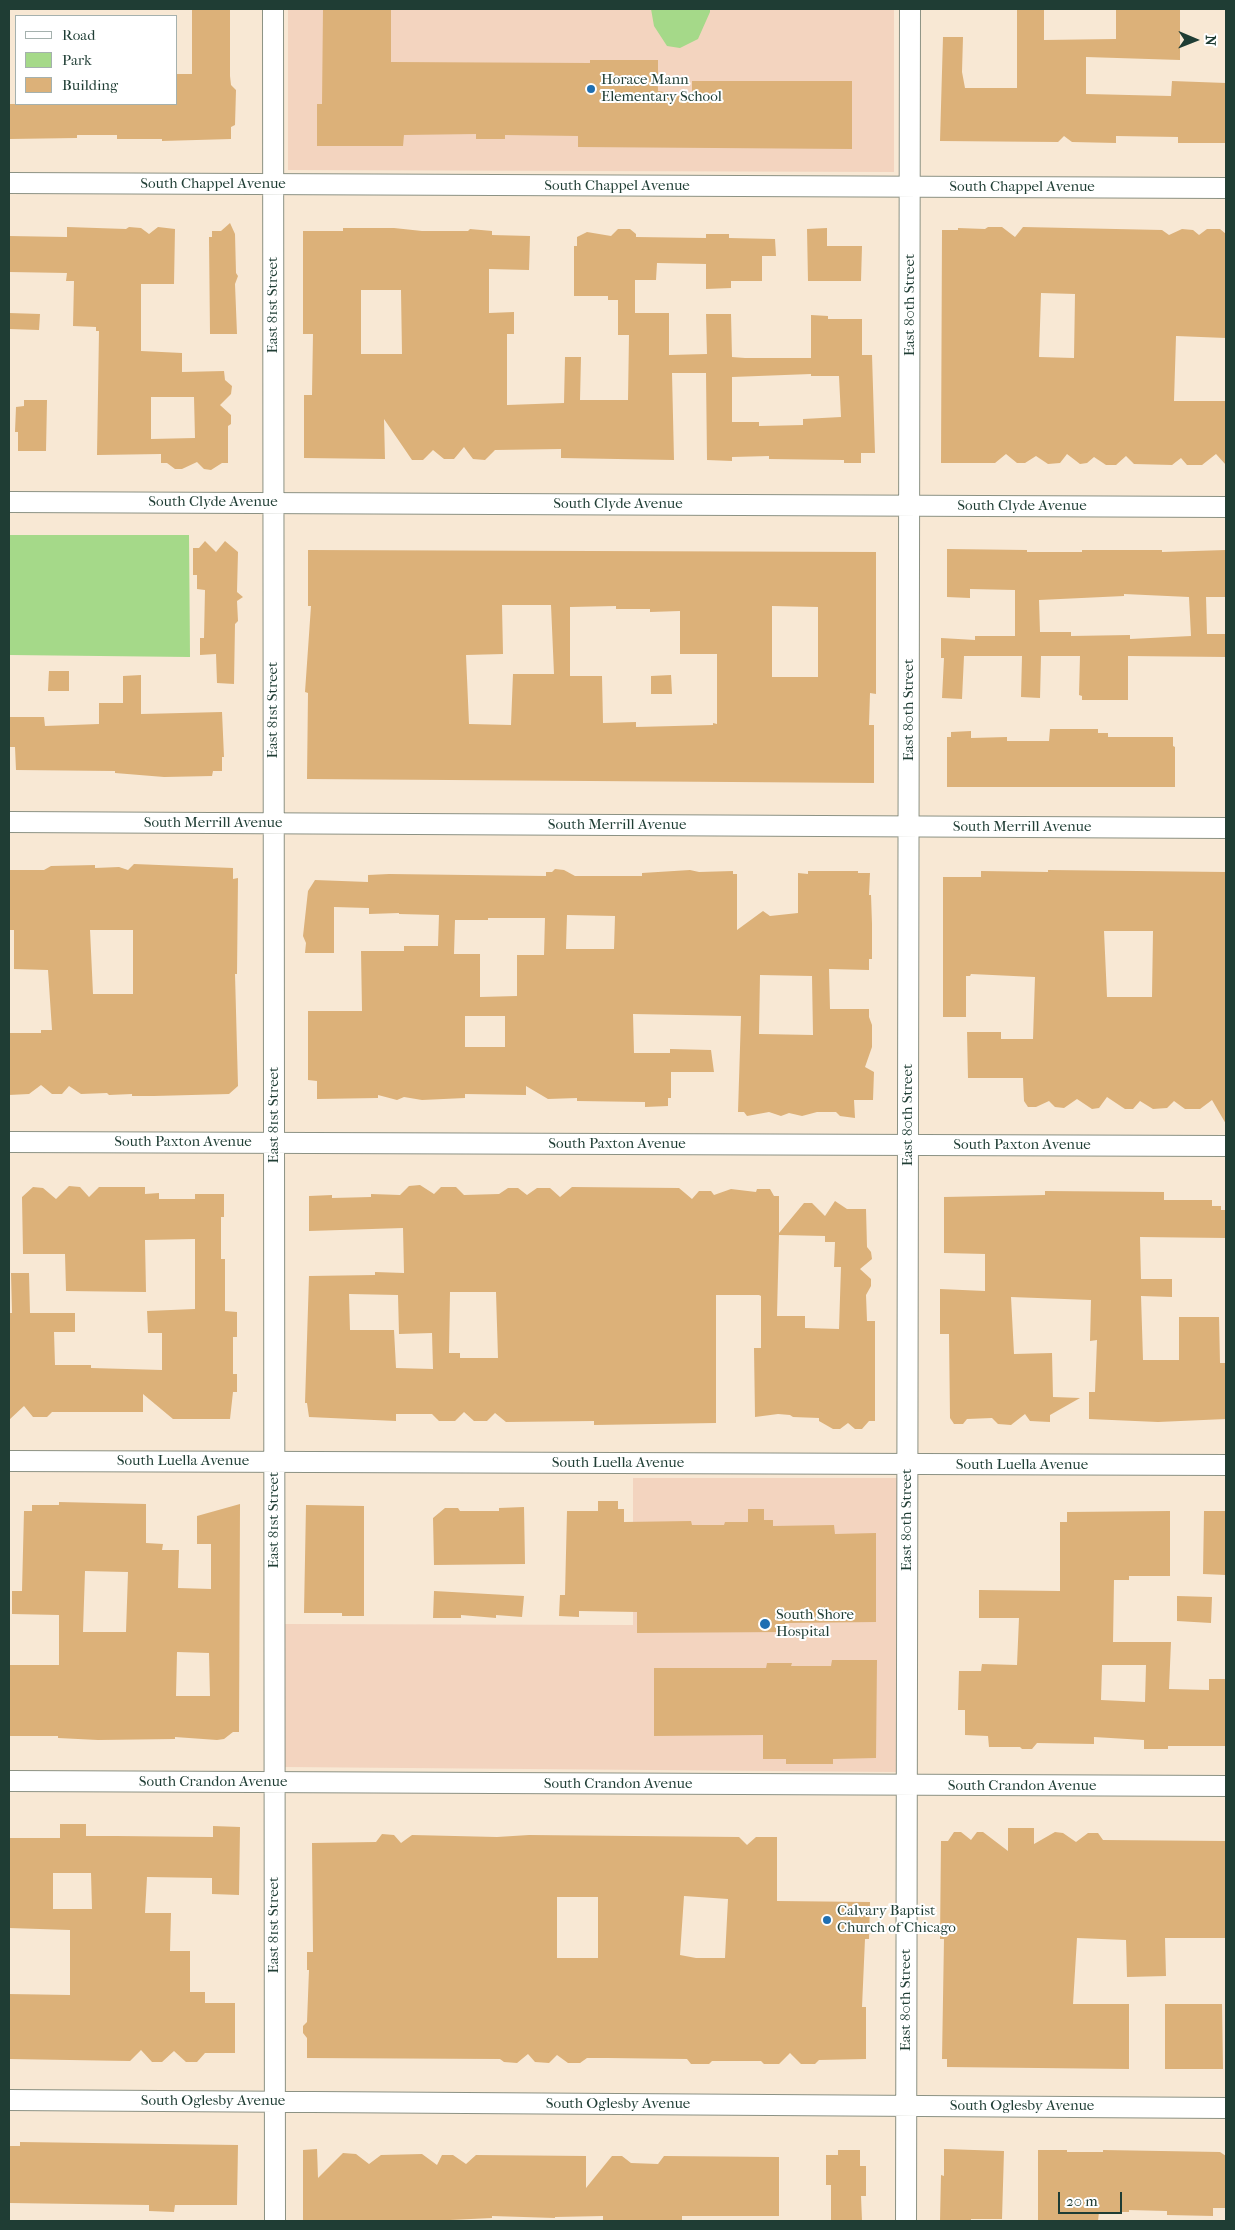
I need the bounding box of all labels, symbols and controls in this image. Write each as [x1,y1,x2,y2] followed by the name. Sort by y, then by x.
[15,15,178,105] legend
[1170,15,1220,65] north arrow
[62,26,95,44] text: Road
[1202,35,1219,46] text: N
[62,51,92,69] text: Park
[601,71,722,106] place label: Horace Mann Elementary School
[62,76,118,94] text: Building
[585,83,597,95] marker: Horace Mann Elementary School
[140,175,286,193] street label: South Chappel Avenue
[544,177,690,195] street label: South Chappel Avenue
[949,178,1095,196] street label: South Chappel Avenue
[901,254,919,356] street label: East 80th Street
[264,257,282,353] street label: East 81st Street
[148,493,278,511] street label: South Clyde Avenue
[553,495,683,513] street label: South Clyde Avenue
[957,497,1087,515] street label: South Clyde Avenue
[900,659,918,761] street label: East 80th Street
[264,662,282,758] street label: East 81st Street
[144,814,282,832] street label: South Merrill Avenue
[548,816,686,834] street label: South Merrill Avenue
[953,818,1091,836] street label: South Merrill Avenue
[899,1064,917,1166] street label: East 80th Street
[265,1067,283,1163] street label: East 81st Street
[114,1133,252,1151] street label: South Paxton Avenue
[548,1135,686,1153] street label: South Paxton Avenue
[953,1136,1091,1154] street label: South Paxton Avenue
[117,1452,249,1470] street label: South Luella Avenue
[552,1454,684,1472] street label: South Luella Avenue
[956,1456,1088,1474] street label: South Luella Avenue
[898,1469,916,1571] street label: East 80th Street
[265,1472,283,1568] street label: East 81st Street
[776,1606,854,1641] place label: South Shore Hospital
[758,1617,772,1631] marker: South Shore Hospital
[139,1773,287,1791] street label: South Crandon Avenue
[544,1775,692,1793] street label: South Crandon Avenue
[948,1777,1096,1795] street label: South Crandon Avenue
[265,1877,283,1973] street label: East 81st Street
[837,1902,956,1937] place label: Calvary Baptist Church of Chicago
[821,1914,833,1926] marker: Calvary Baptist Church of Chicago
[897,1949,915,2051] street label: East 80th Street
[141,2092,285,2110] street label: South Oglesby Avenue
[546,2095,690,2113] street label: South Oglesby Avenue
[950,2097,1094,2115] street label: South Oglesby Avenue
[1060,2182,1124,2214] scale bar
[1066,2192,1098,2210] text: 20 m

